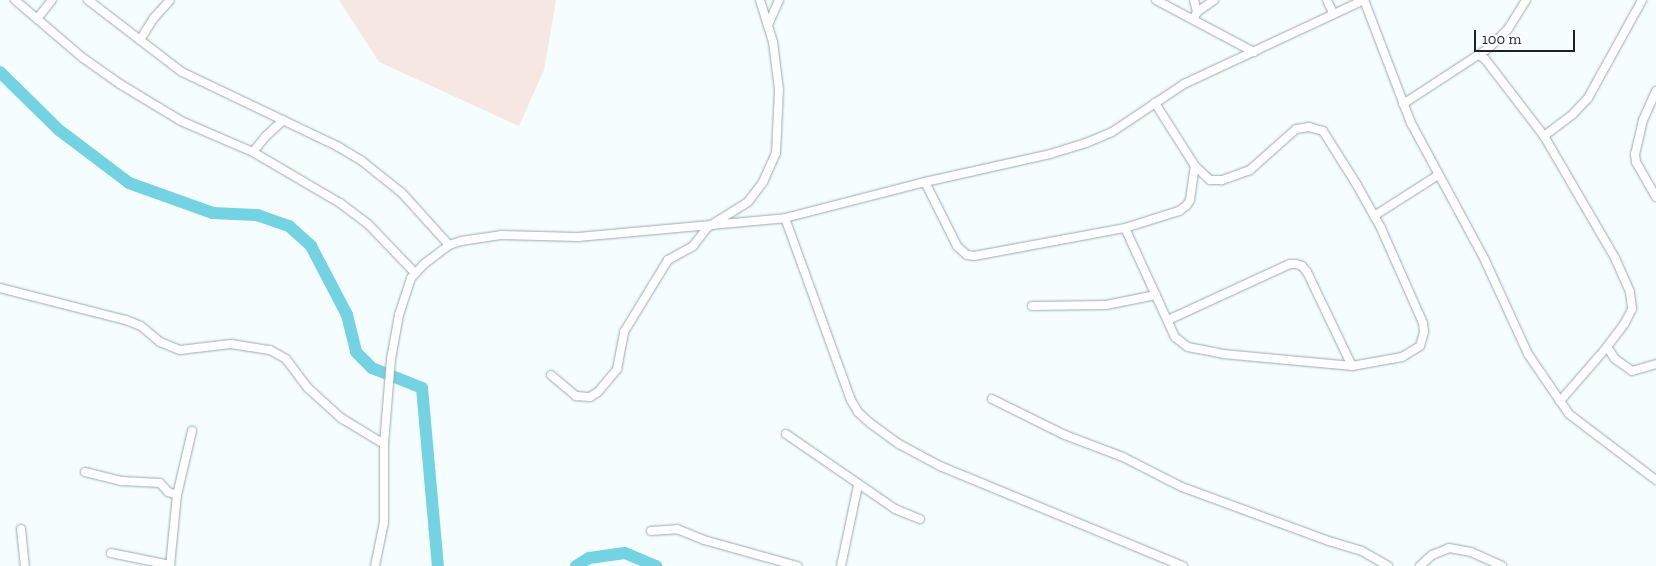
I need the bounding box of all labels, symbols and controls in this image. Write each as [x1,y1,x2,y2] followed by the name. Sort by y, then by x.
[1476,20,1577,52] scale bar
[1482,30,1521,48] text: 100 m

